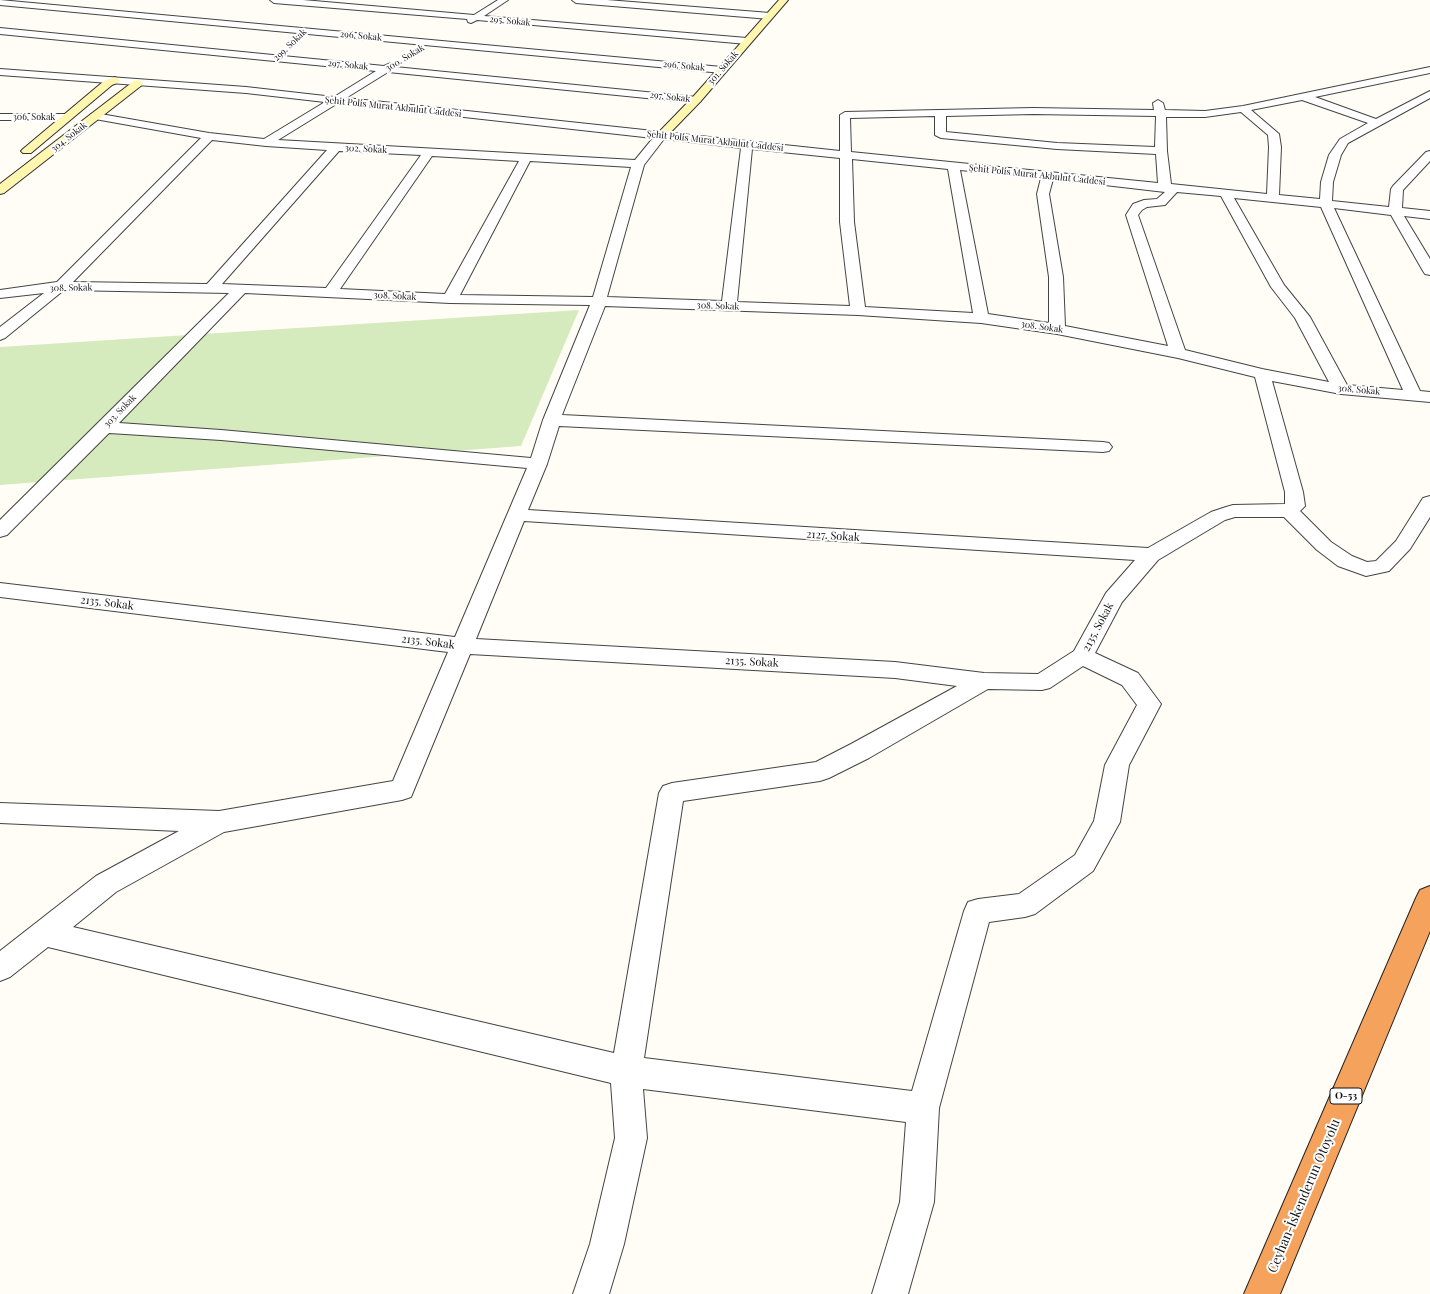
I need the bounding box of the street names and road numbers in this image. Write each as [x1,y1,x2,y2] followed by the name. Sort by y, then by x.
[489,14,531,28] street label: 295. Sokak
[271,27,309,63] street label: 299. Sokak
[340,29,382,43] street label: 296. Sokak
[384,42,426,74] street label: 300. Sokak
[705,49,741,87] street label: 301. Sokak
[327,58,369,72] street label: 297. Sokak
[663,59,705,73] street label: 296. Sokak
[649,90,691,104] street label: 297. Sokak
[324,94,462,120] street label: Şehit Polis Murat Akbulut Caddesi
[13,112,55,122] street label: 306. Sokak
[49,120,89,154] street label: 304. Sokak
[646,128,784,154] street label: Şehit Polis Murat Akbulut Caddesi
[345,143,387,155] street label: 302. Sokak
[968,162,1106,188] street label: Şehit Polis Murat Akbulut Caddesi
[50,282,92,294] street label: 308. Sokak
[373,289,417,303] street label: 308. Sokak
[697,300,739,312] street label: 308. Sokak
[1020,319,1064,335] street label: 308. Sokak
[1337,383,1381,397] street label: 308. Sokak
[102,392,138,430] street label: 303. Sokak
[806,528,860,544] street label: 2127. Sokak
[80,593,134,613] street label: 2135. Sokak
[1080,600,1116,654] street label: 2135. Sokak
[401,632,455,652] street label: 2135. Sokak
[725,654,779,670] street label: 2135. Sokak
[1330,1088,1362,1104] road number: O-53
[1264,1117,1344,1275] street label: Ceyhan-İskenderun Otoyolu

